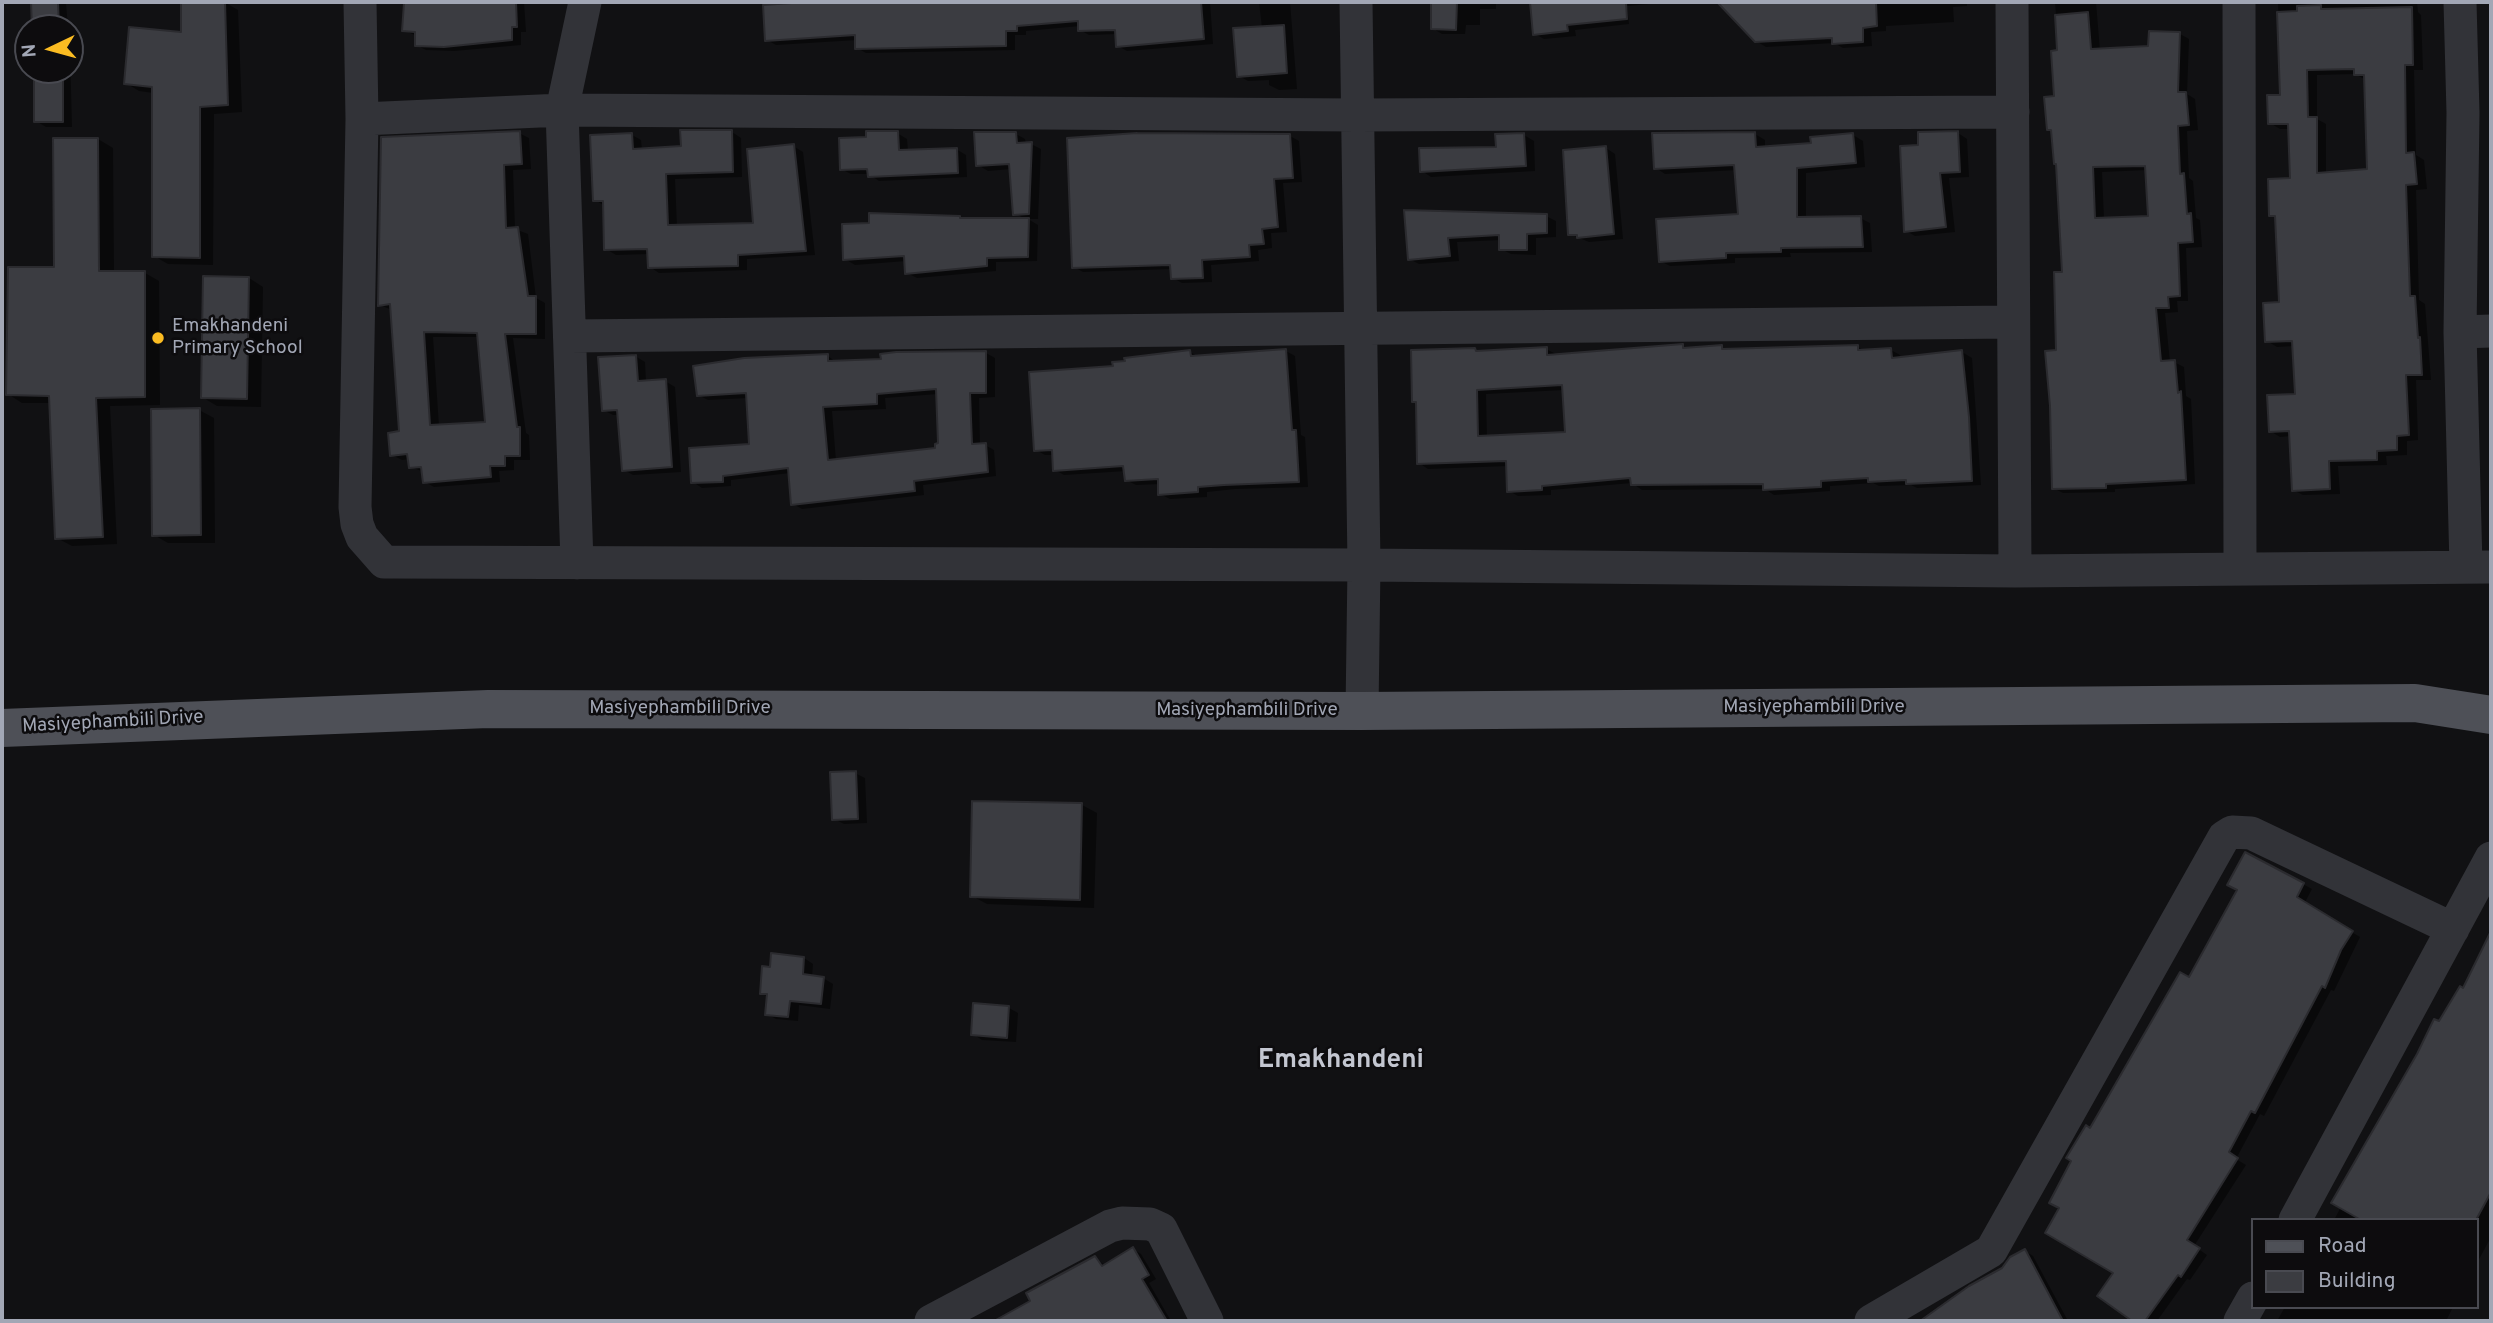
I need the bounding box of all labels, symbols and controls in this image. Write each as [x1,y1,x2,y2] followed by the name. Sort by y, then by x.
[14,14,84,84] north arrow
[18,43,43,59] text: N
[172,316,303,360] place label: Emakhandeni Primary School
[150,330,166,346] marker: Emakhandeni Primary School
[1723,697,1905,719] street label: Masiyephambili Drive
[589,698,771,720] street label: Masiyephambili Drive
[1156,700,1338,722] street label: Masiyephambili Drive
[22,707,204,739] street label: Masiyephambili Drive
[1258,1046,1424,1078] district label: Emakhandeni
[2252,1218,2479,1309] legend
[2318,1233,2367,1260] text: Road
[2318,1268,2396,1295] text: Building

